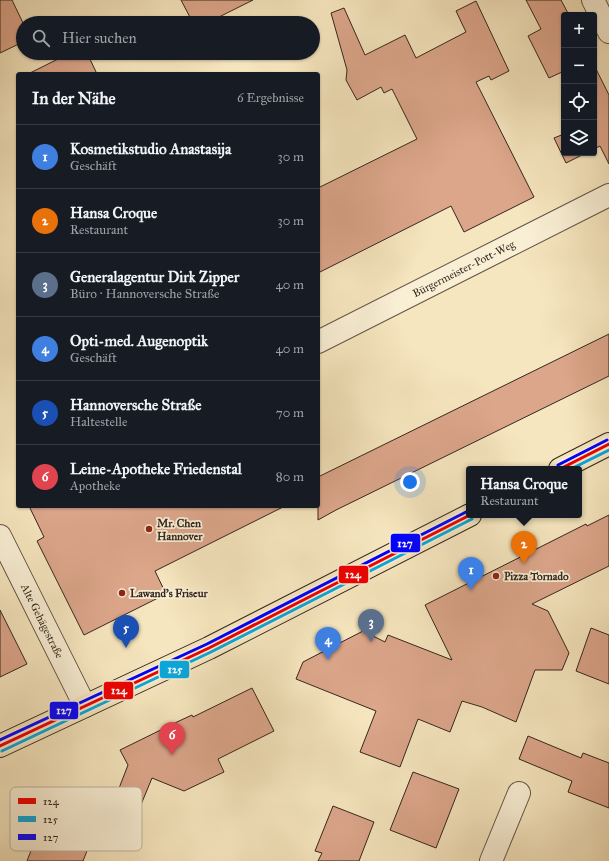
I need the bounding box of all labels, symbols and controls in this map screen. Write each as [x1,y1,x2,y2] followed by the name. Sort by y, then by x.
[561,12,597,156] map controls
[561,12,597,48] button: +
[16,16,320,60] search box
[30,27,52,49] icon: search
[62,29,137,47] text: Hier suchen
[561,48,597,84] button: −
[561,84,597,120] button: locate
[32,88,116,109] text: In der Nähe
[237,90,304,106] text: 6 Ergebnisse
[561,120,597,156] button: layers
[70,140,231,158] text: Kosmetikstudio Anastasija
[42,149,48,165] text: 1
[278,149,304,165] text: 30 m
[70,158,117,174] text: Geschäft
[70,204,157,222] text: Hansa Croque
[42,213,48,229] text: 2
[278,213,304,229] text: 30 m
[70,222,128,238] text: Restaurant
[410,237,518,300] street label: Bürgermeister-Pott-Weg
[70,268,239,286] text: Generalagentur Dirk Zipper
[42,277,48,293] text: 3
[275,277,304,293] text: 40 m
[70,286,219,302] text: Büro · Hannoversche Straße
[70,332,208,350] text: Opti-med. Augenoptik
[41,341,49,357] text: 4
[275,341,304,357] text: 40 m
[70,350,117,366] text: Geschäft
[70,396,201,414] text: Hannoversche Straße
[42,405,48,421] text: 5
[276,405,304,421] text: 70 m
[70,414,127,430] text: Haltestelle
[70,460,242,478] text: Leine-Apotheke Friedenstal
[466,466,582,518] popup
[42,469,48,485] text: 6
[276,469,304,485] text: 80 m
[400,472,420,492] your location
[480,475,568,493] text: Hansa Croque
[70,478,120,494] text: Apotheke
[480,493,539,509] text: Restaurant
[157,517,203,543] place label: Mr. Chen Hannover
[144,524,154,534] marker: Mr. Chen Hannover
[511,531,537,564] pin: 2
[390,533,421,553] line badge: 127
[397,537,413,550] text: 127
[458,557,484,590] pin: 1
[338,565,369,584] line badge: 124
[345,568,362,582] text: 124
[504,570,569,583] place label: Pizza Tornado
[491,571,501,581] marker: Pizza Tornado
[18,581,66,661] street label: Alte Gehägestraße
[130,587,209,600] place label: Lawand's Friseur
[117,588,127,598] marker: Lawand's Friseur
[358,609,384,642] pin: 3
[113,615,139,648] pin: 5
[315,627,341,660] pin: 4
[159,660,190,679] line badge: 125
[168,663,183,676] text: 125
[103,681,134,700] line badge: 124
[111,684,128,698] text: 124
[49,701,79,720] line badge: 127
[56,704,72,717] text: 127
[159,722,185,755] pin: 6
[10,787,142,851] legend
[43,795,60,808] text: 124
[43,813,58,826] text: 125
[43,831,58,844] text: 127

